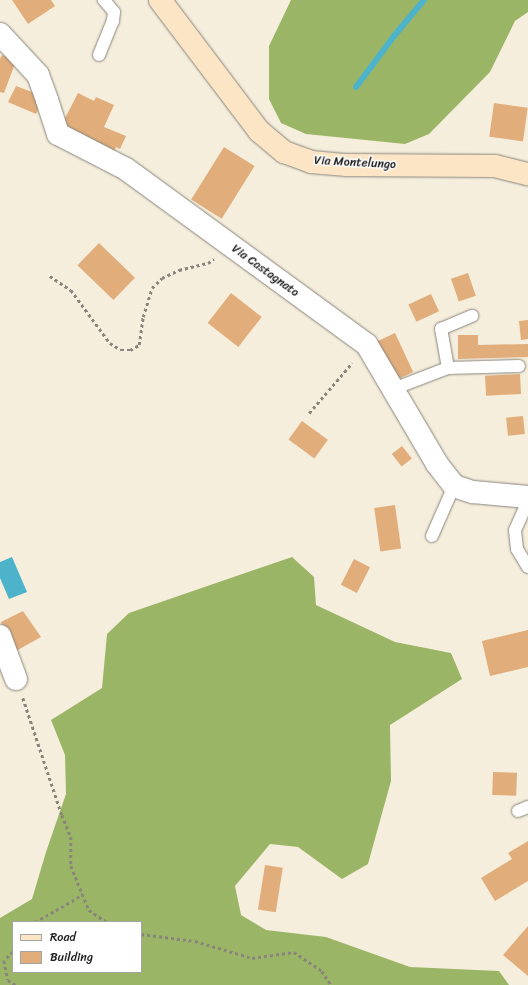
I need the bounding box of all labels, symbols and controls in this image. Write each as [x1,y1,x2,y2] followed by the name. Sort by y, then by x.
[314,154,396,172] street label: Via Montelungo
[228,242,302,300] street label: Via Castagnato
[12,921,142,973] legend
[50,926,76,948] text: Road
[50,946,93,968] text: Building

